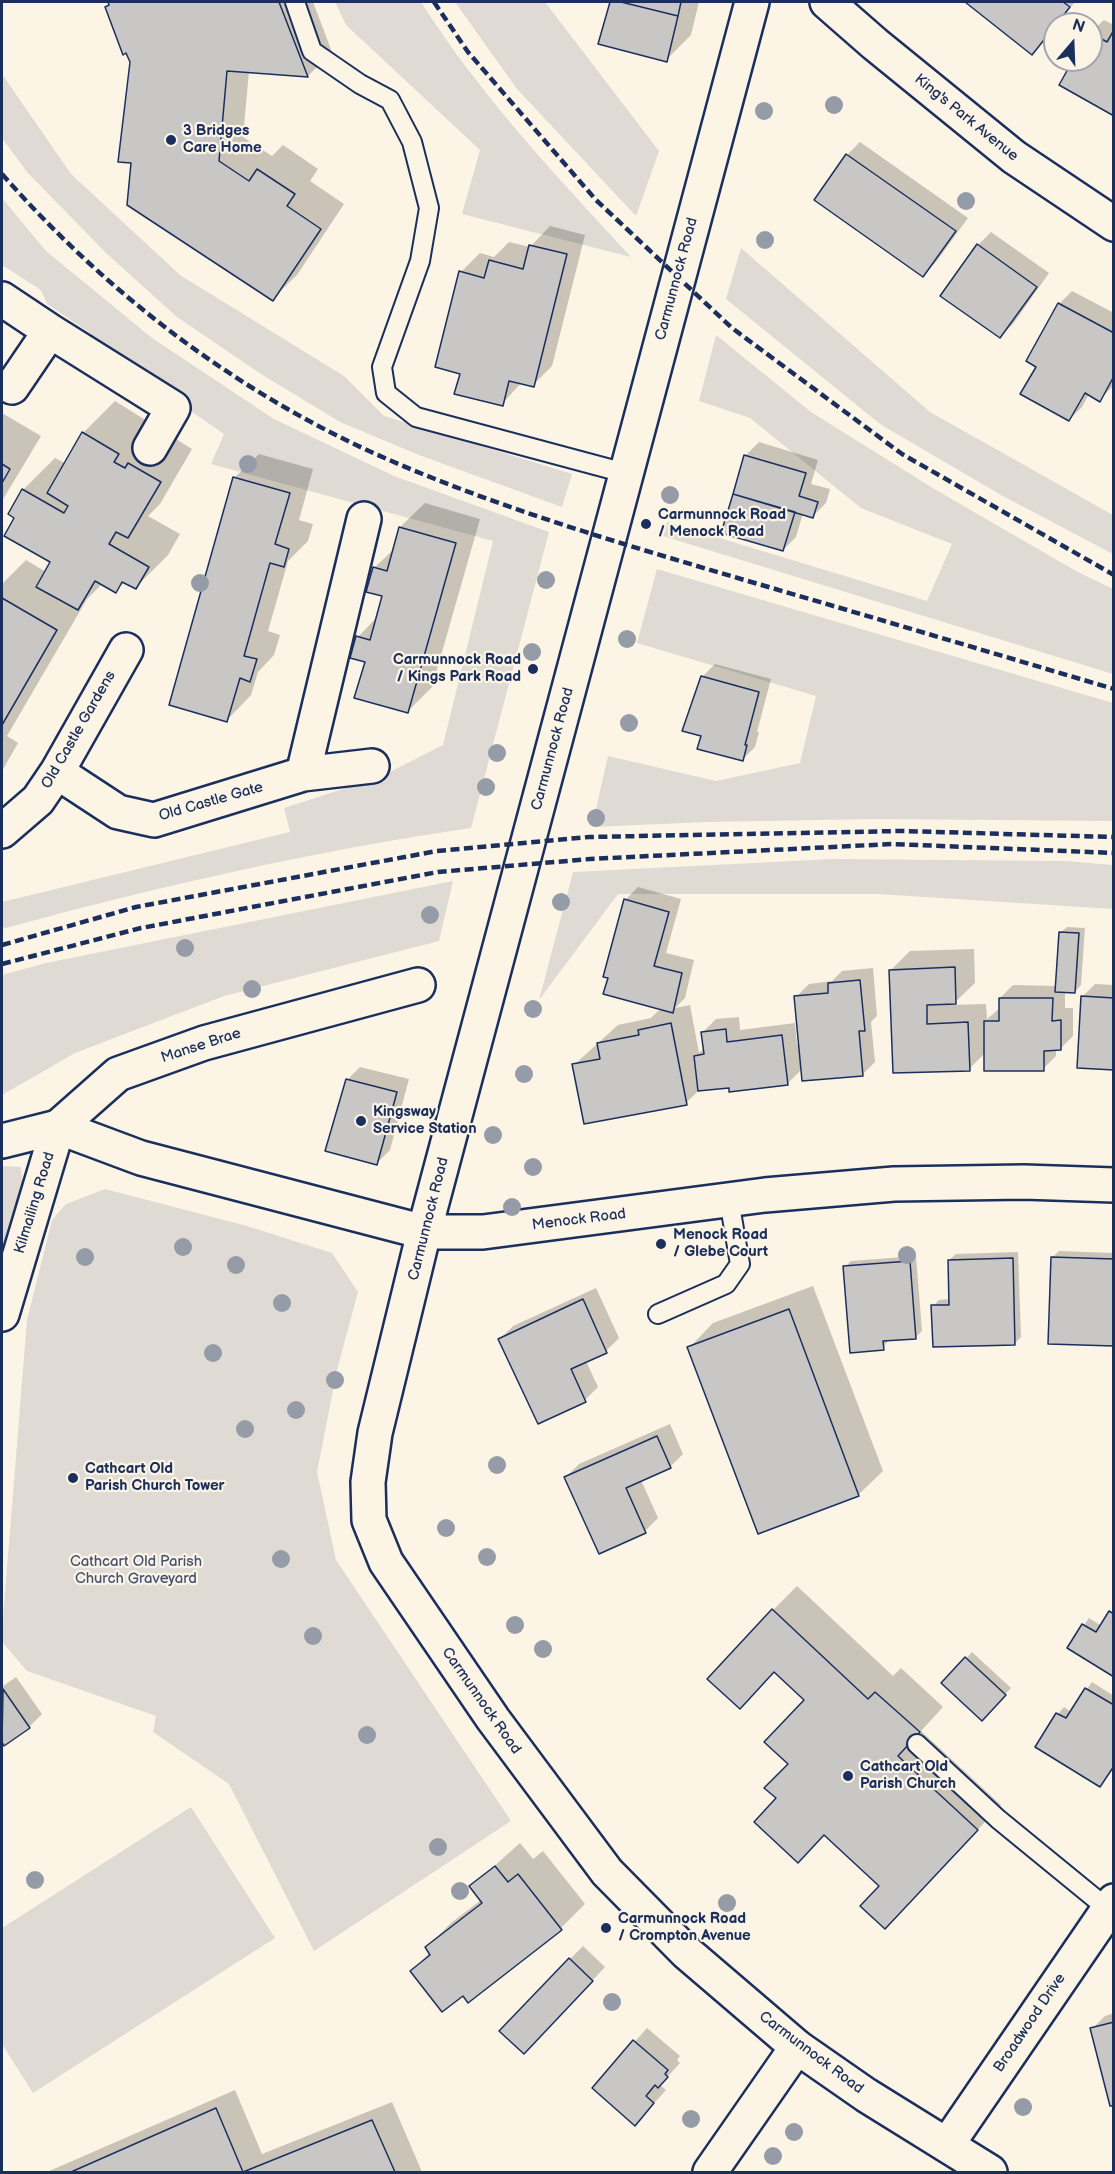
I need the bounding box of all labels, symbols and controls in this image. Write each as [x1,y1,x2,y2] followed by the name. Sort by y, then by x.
[1043,12,1103,72] north arrow
[1070,15,1087,37] text: N
[910,71,1022,165] street label: King's Park Avenue
[183,122,262,157] place label: 3 Bridges Care Home
[164,133,178,147] marker: 3 Bridges Care Home
[652,216,702,342] street label: Carmunnock Road
[658,506,786,541] place label: Carmunnock Road / Menock Road
[639,517,653,531] marker: Carmunnock Road / Menock Road
[393,651,521,686] place label: Carmunnock Road / Kings Park Road
[526,662,540,676] marker: Carmunnock Road / Kings Park Road
[38,668,120,792] street label: Old Castle Gardens
[528,686,578,812] street label: Carmunnock Road
[157,779,265,825] street label: Old Castle Gate
[159,1025,243,1067] street label: Manse Brae
[373,1103,476,1138] place label: Kingsway Service Station
[354,1114,368,1128] marker: Kingsway Service Station
[11,1150,59,1256] street label: Kilmailing Road
[405,1156,453,1282] street label: Carmunnock Road
[531,1205,627,1235] street label: Menock Road
[673,1226,768,1261] place label: Menock Road / Glebe Court
[654,1237,668,1251] marker: Menock Road / Glebe Court
[85,1460,225,1495] place label: Cathcart Old Parish Church Tower
[66,1471,80,1485] marker: Cathcart Old Parish Church Tower
[70,1553,202,1588] park label: Cathcart Old Parish Church Graveyard
[437,1644,525,1758] street label: Carmunnock Road
[860,1758,956,1793] place label: Cathcart Old Parish Church
[841,1769,855,1783] marker: Cathcart Old Parish Church
[618,1910,751,1945] place label: Carmunnock Road / Crompton Avenue
[599,1921,613,1935] marker: Carmunnock Road / Crompton Avenue
[990,1970,1070,2076] street label: Broadwood Drive
[755,2008,867,2098] street label: Carmunnock Road

